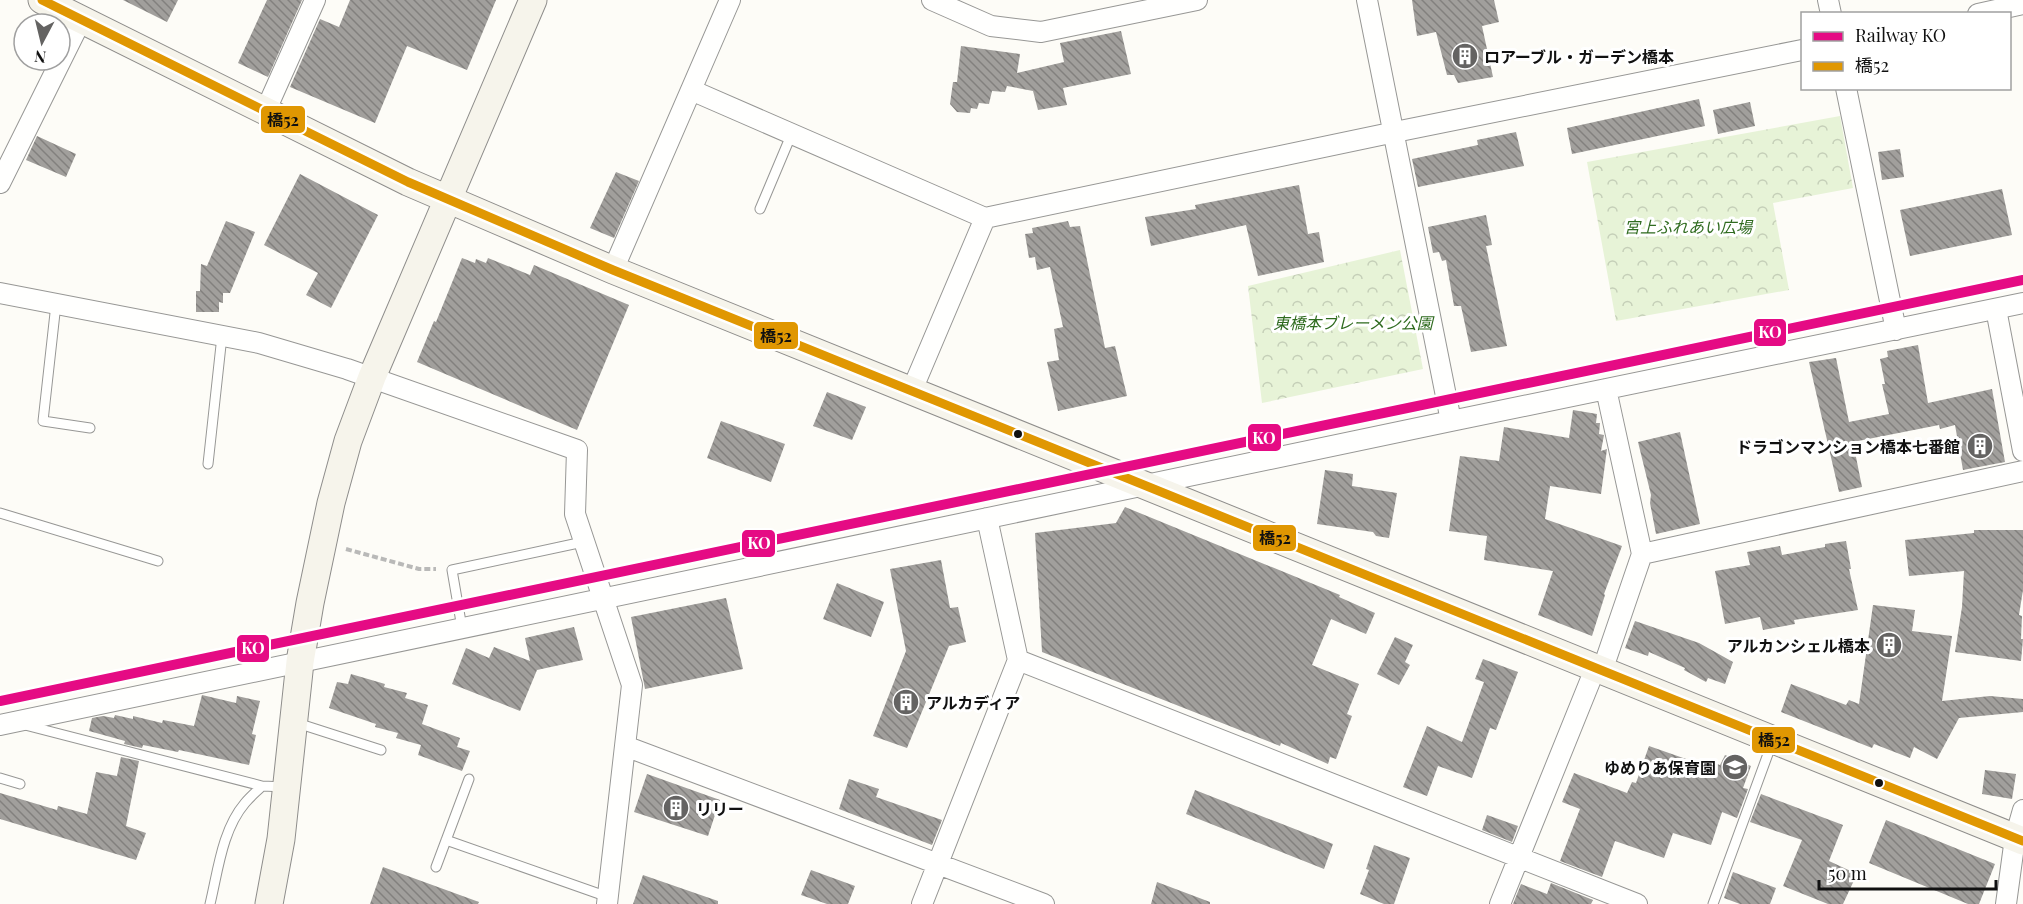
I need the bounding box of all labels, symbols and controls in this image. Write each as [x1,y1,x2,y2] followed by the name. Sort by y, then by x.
[12,12,72,72] north arrow
[1801,12,2011,90] legend
[1855,23,1946,47] text: Railway KO
[1450,41,1480,71] building icon: ロアーブル・ガーデン橋本
[33,46,47,69] text: N
[1484,46,1674,67] place label: ロアーブル・ガーデン橋本
[1855,53,1889,77] text: 橋52
[260,105,306,134] line badge: 橋52
[267,109,299,130] text: 橋52
[1624,216,1754,237] park label: 宮上ふれあい広場
[1273,312,1435,333] park label: 東橋本ブレーメン公園
[1753,318,1787,347] line badge: KO
[753,321,799,350] line badge: 橋52
[1758,321,1782,342] text: KO
[760,325,792,346] text: 橋52
[1247,423,1282,452] line badge: KO
[1252,427,1276,448] text: KO
[1012,428,1024,440] unlabelled marker
[1965,431,1995,461] building icon: ドラゴンマンション橋本七番館
[1736,436,1960,457] place label: ドラゴンマンション橋本七番館
[1252,524,1297,552] line badge: 橋52
[1259,527,1291,548] text: 橋52
[741,529,776,558] line badge: KO
[747,532,771,553] text: KO
[1874,630,1904,660] building icon: アルカンシェル橋本
[236,634,270,663] line badge: KO
[1727,635,1870,656] place label: アルカンシェル橋本
[241,637,265,658] text: KO
[891,687,921,717] building icon: アルカディア
[926,692,1020,713] place label: アルカディア
[1751,726,1796,754] line badge: 橋52
[1758,729,1790,750] text: 橋52
[1720,752,1750,782] school or university icon: ゆめりあ保育園
[1604,757,1716,778] place label: ゆめりあ保育園
[1873,777,1885,789] unlabelled marker
[661,793,691,823] building icon: リリー
[696,798,744,819] place label: リリー
[1819,853,1996,891] scale bar
[1828,861,1867,885] text: 50 m

